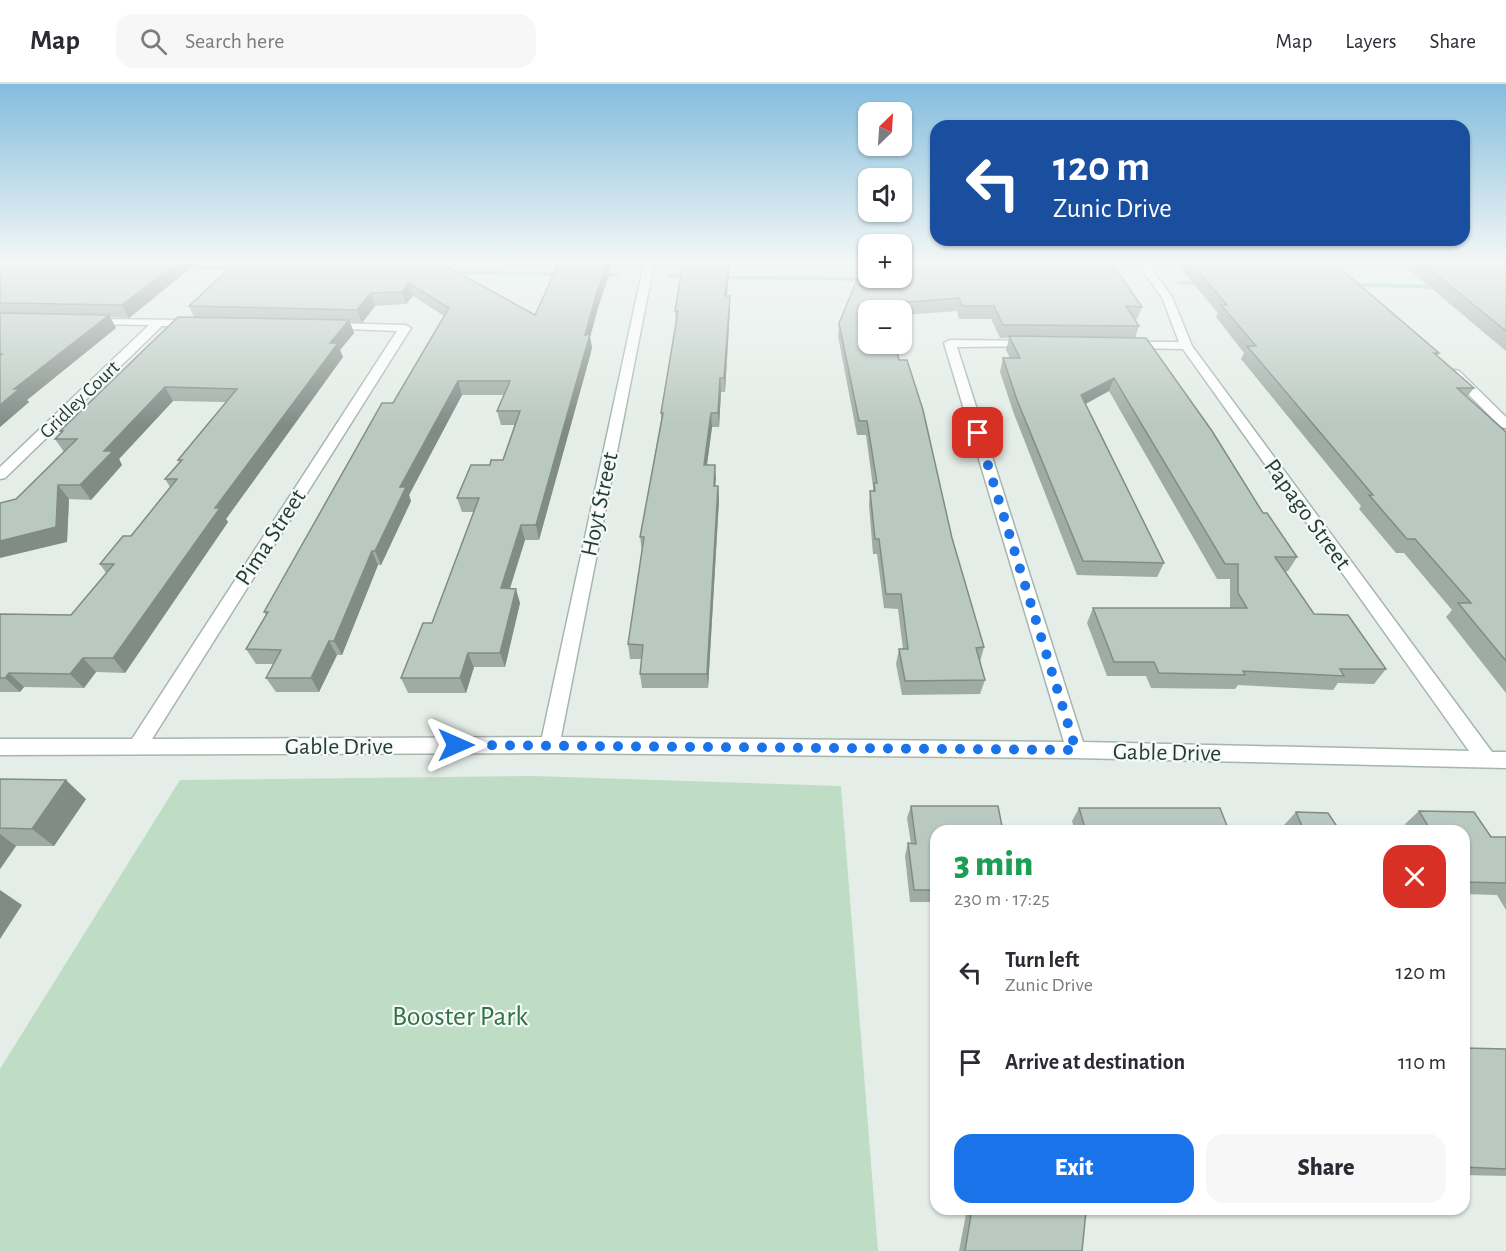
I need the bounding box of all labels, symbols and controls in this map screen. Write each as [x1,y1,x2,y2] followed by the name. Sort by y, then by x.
[116,14,536,68] search box
[137,25,170,58] icon: search
[30,27,80,55] text: Map
[185,30,284,52] text: Search here
[1276,31,1312,52] text: Map
[1345,31,1396,52] text: Layers
[1429,31,1476,52] text: Share
[858,102,912,156] north arrow
[858,102,912,354] map controls
[954,144,1032,222] icon: left
[1053,146,1150,188] text: 120 m
[858,168,912,222] button: sound
[1053,195,1172,222] text: Zunic Drive
[858,234,912,288] button: +
[858,300,912,354] button: −
[36,357,124,442] street label: Gridley Court
[952,407,1003,458] pin
[961,416,994,449] icon: arrive
[577,450,623,558] street label: Hoyt Street
[1259,455,1355,575] street label: Papago Street
[231,485,311,590] street label: Pima Street
[424,713,488,777] position arrow
[285,735,393,759] street label: Gable Drive
[1113,740,1221,766] street label: Gable Drive
[1383,845,1446,908] button: close
[954,846,1033,882] text: 3 min
[954,889,1050,909] text: 230 m · 17:25
[1005,949,1079,971] text: Turn left
[954,956,987,989] icon: left
[1396,961,1446,983] text: 120 m
[1005,975,1093,995] text: Zunic Drive
[392,1003,528,1031] park label: Booster Park
[954,1046,987,1079] icon: arrive
[1005,1051,1185,1073] text: Arrive at destination
[1398,1051,1446,1073] text: 110 m
[954,1134,1194,1203] button: Exit
[1206,1134,1446,1203] button: Share

